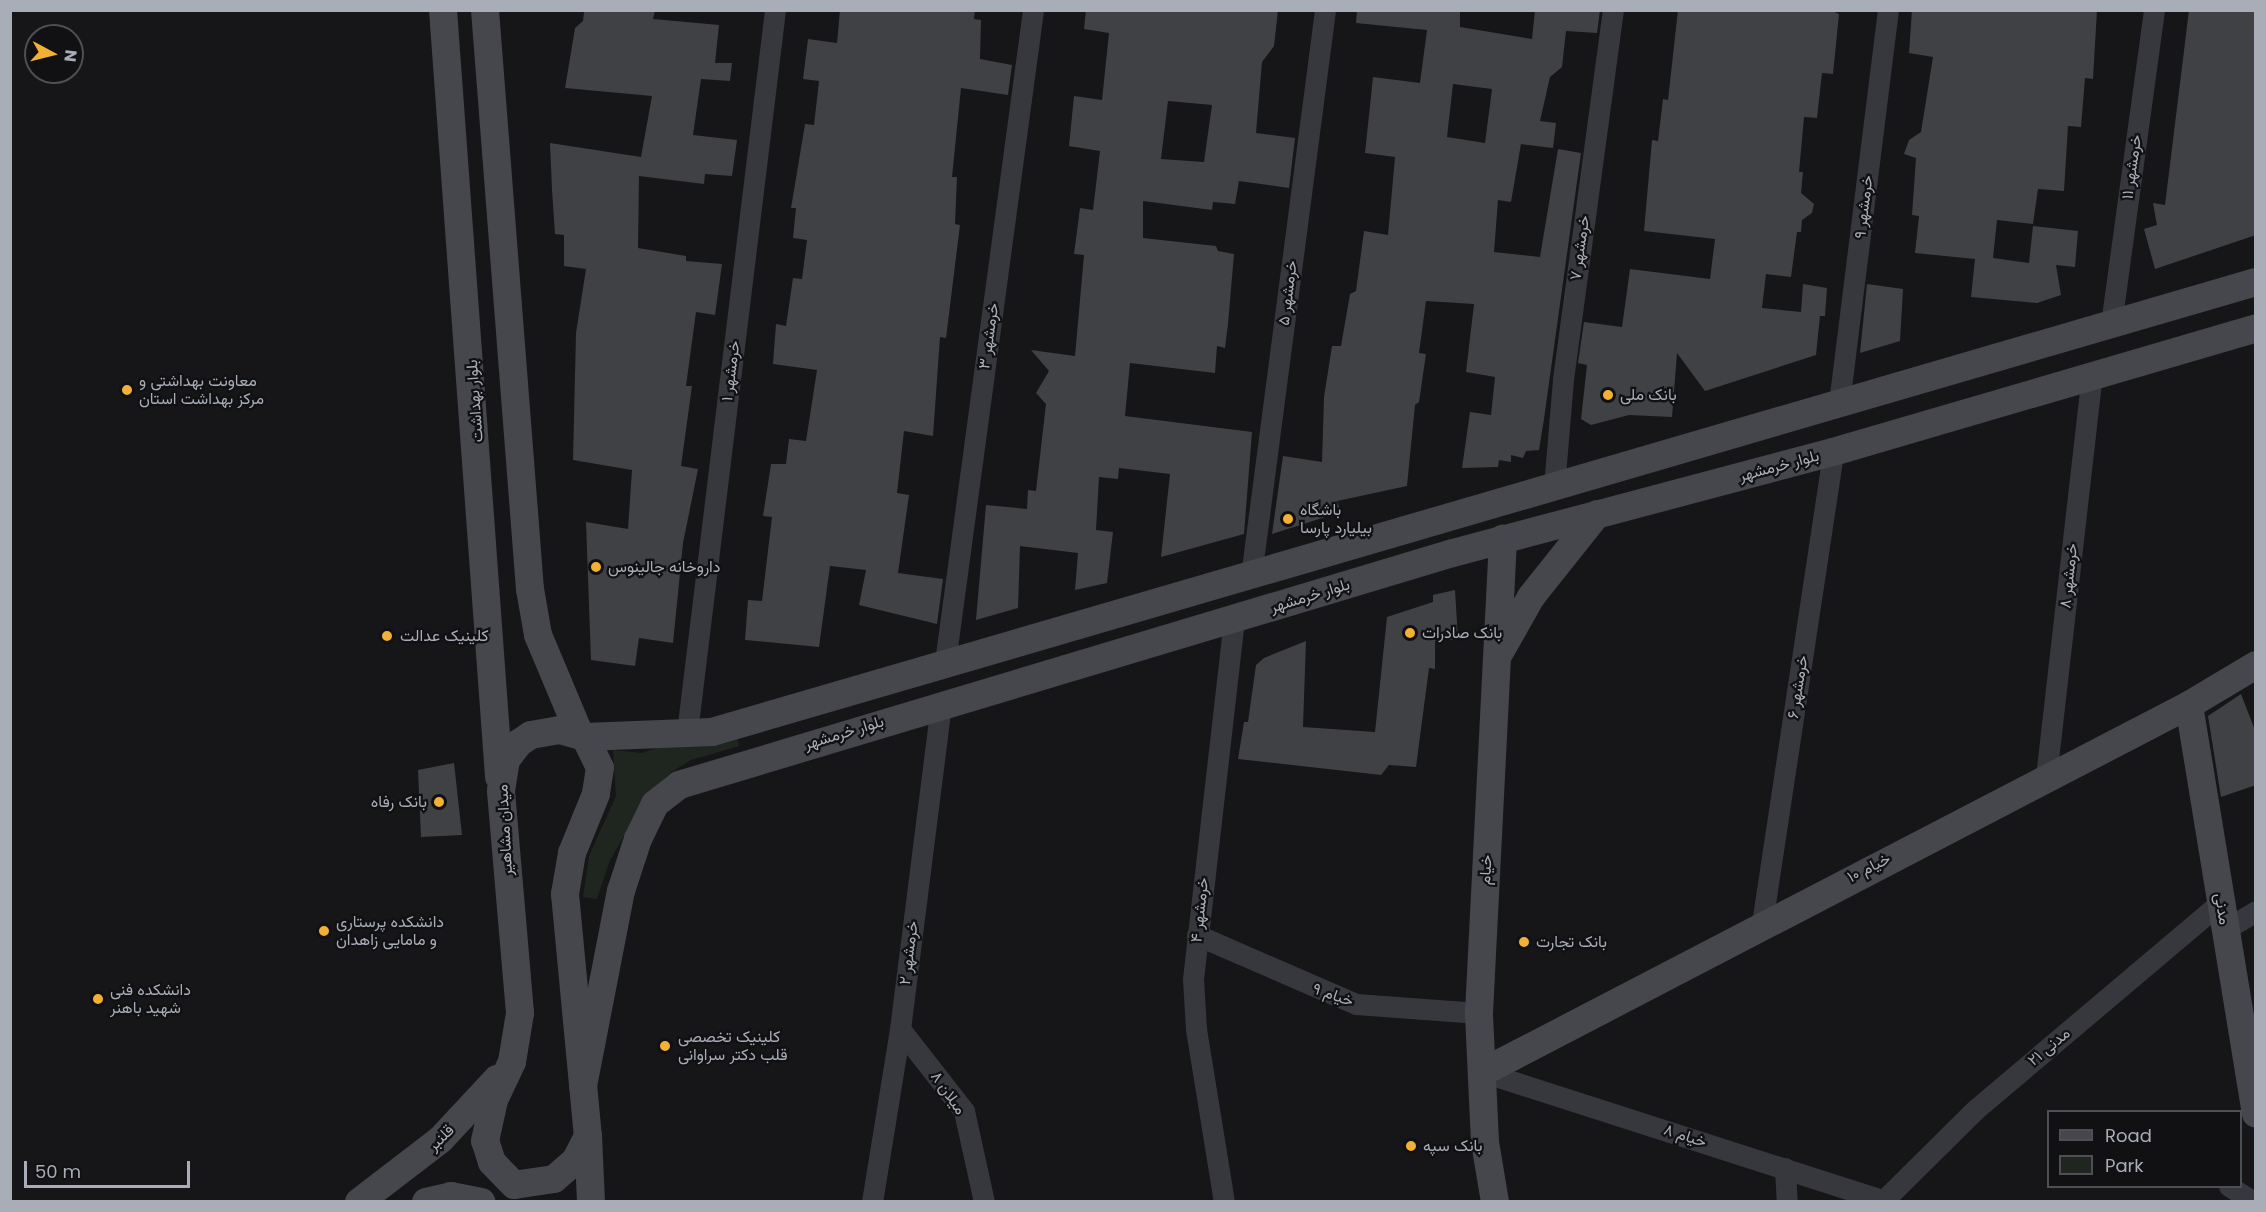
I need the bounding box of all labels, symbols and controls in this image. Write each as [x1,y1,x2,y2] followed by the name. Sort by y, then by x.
[24,24,84,84] north arrow
[58,49,83,63] text: N
[2118,133,2146,201] street label: خرمشهر ۱۱
[1851,174,1877,240] street label: خرمشهر ۹
[1566,214,1594,282] street label: خرمشهر ۷
[1274,259,1302,327] street label: خرمشهر ۵
[975,302,1003,370] street label: خرمشهر ۳
[718,340,744,402] street label: خرمشهر ۱
[463,359,487,443] street label: بلوار بهداشت
[139,371,264,409] place label: معاونت بهداشتی و مرکز بهداشت استان
[120,383,134,397] marker: معاونت بهداشتی و مرکز بهداشت استان
[1620,385,1677,405] place label: بانک ملی
[1601,388,1615,402] marker: بانک ملی
[1737,446,1821,486] street label: بلوار خرمشهر
[1300,500,1372,538] place label: باشگاه بیلیارد پارسا
[1281,512,1295,526] marker: باشگاه بیلیارد پارسا
[2056,542,2082,610] street label: خرمشهر ۸
[608,557,720,577] place label: داروخانه جالینوس
[589,560,603,574] marker: داروخانه جالینوس
[1268,575,1352,617] street label: بلوار خرمشهر
[1422,623,1502,643] place label: بانک صادرات
[400,626,489,646] place label: کلینیک عدالت
[1403,626,1417,640] marker: بانک صادرات
[378,627,396,645] marker: کلینیک عدالت
[1784,654,1812,720] street label: خرمشهر ۶
[802,712,886,754] street label: بلوار خرمشهر
[493,784,517,876] street label: میدان مشاهیر
[371,792,427,812] place label: بانک رفاه
[432,795,446,809] marker: بانک رفاه
[1844,849,1894,887] street label: خیام ۱۰
[1476,854,1496,886] street label: خیام
[1187,877,1213,943] street label: خرمشهر ۴
[2210,892,2234,926] street label: مدنی
[336,912,444,950] place label: دانشکده پرستاری و مامایی زاهدان
[896,920,922,986] street label: خرمشهر ۲
[317,924,331,938] marker: دانشکده پرستاری و مامایی زاهدان
[1536,932,1607,952] place label: بانک تجارت
[1517,935,1531,949] marker: بانک تجارت
[1310,979,1356,1011] street label: خیام ۹
[110,980,191,1018] place label: دانشکده فنی شهید باهنر
[91,992,105,1006] marker: دانشکده فنی شهید باهنر
[2024,1024,2074,1070] street label: مدنی ۲۱
[678,1027,787,1065] place label: کلینیک تخصصی قلب دکتر سراوانی
[656,1037,674,1055] marker: کلینیک تخصصی قلب دکتر سراوانی
[926,1068,970,1118] street label: میلان ۸
[2047,1110,2242,1188] legend
[1661,1120,1709,1152] street label: خیام ۸
[424,1121,458,1155] street label: قلنبر
[2105,1123,2152,1148] text: Road
[1423,1136,1483,1156] place label: بانک سپه
[1404,1139,1418,1153] marker: بانک سپه
[27,1149,194,1187] scale bar
[2105,1153,2144,1178] text: Park
[35,1159,81,1184] text: 50 m

